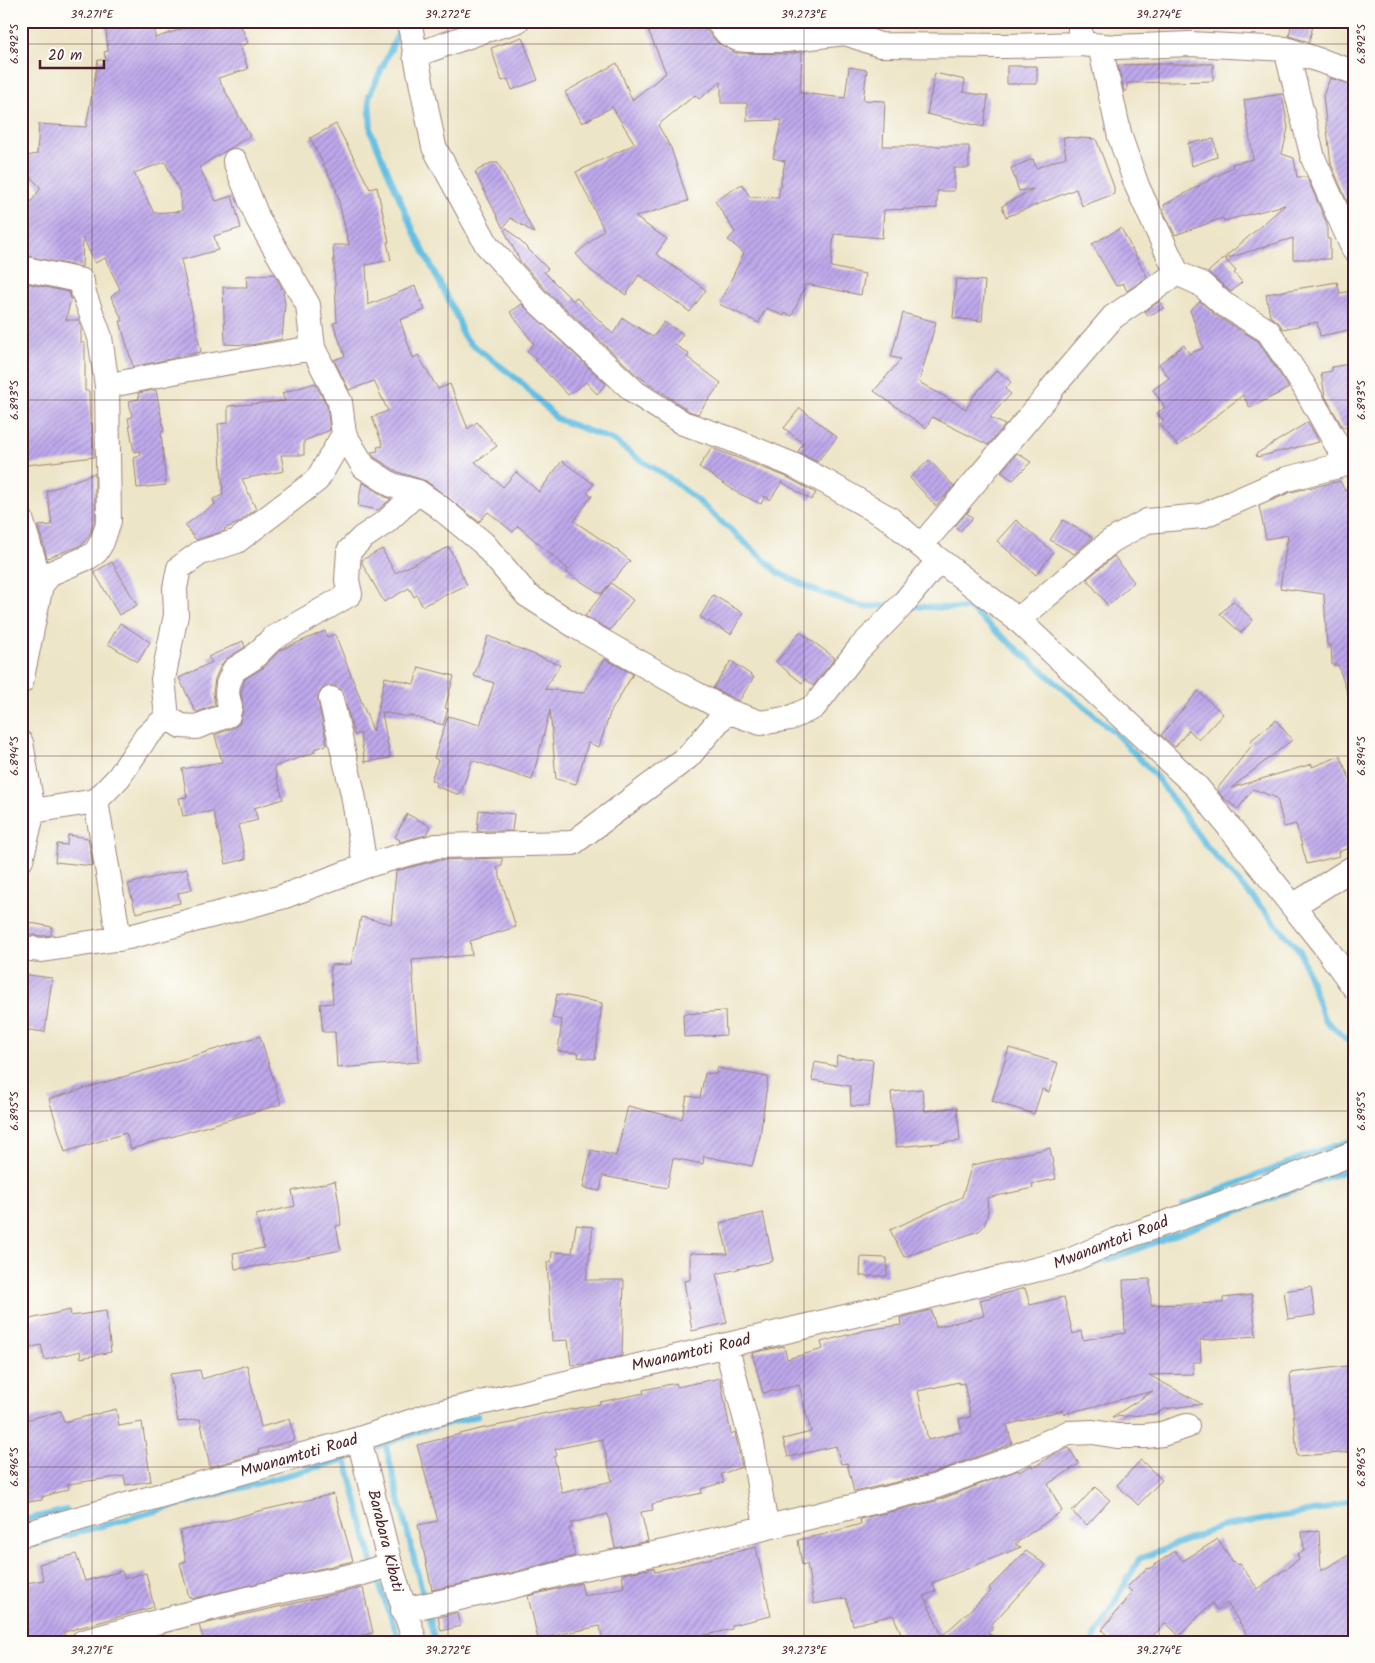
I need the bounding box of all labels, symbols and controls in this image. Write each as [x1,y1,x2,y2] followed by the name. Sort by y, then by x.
[71,5,114,24] text: 39.271°E
[425,5,472,24] text: 39.272°E
[781,5,828,24] text: 39.273°E
[1136,5,1183,24] text: 39.274°E
[5,23,24,64] text: 6.892°S
[1352,23,1371,64] text: 6.892°S
[40,38,104,70] scale bar
[48,44,82,68] text: 20 m
[5,379,24,420] text: 6.893°S
[1352,379,1371,420] text: 6.893°S
[5,736,24,776] text: 6.894°S
[1352,736,1371,776] text: 6.894°S
[5,1091,24,1131] text: 6.895°S
[1352,1091,1371,1131] text: 6.895°S
[1050,1209,1173,1276] street label: Mwanamtoti Road
[629,1327,754,1379] street label: Mwanamtoti Road
[237,1427,362,1485] street label: Mwanamtoti Road
[5,1447,24,1487] text: 6.896°S
[1352,1447,1371,1487] text: 6.896°S
[360,1487,410,1596] street label: Barabara Kibati
[71,1641,114,1660] text: 39.271°E
[425,1641,472,1660] text: 39.272°E
[781,1641,828,1660] text: 39.273°E
[1136,1641,1183,1660] text: 39.274°E

